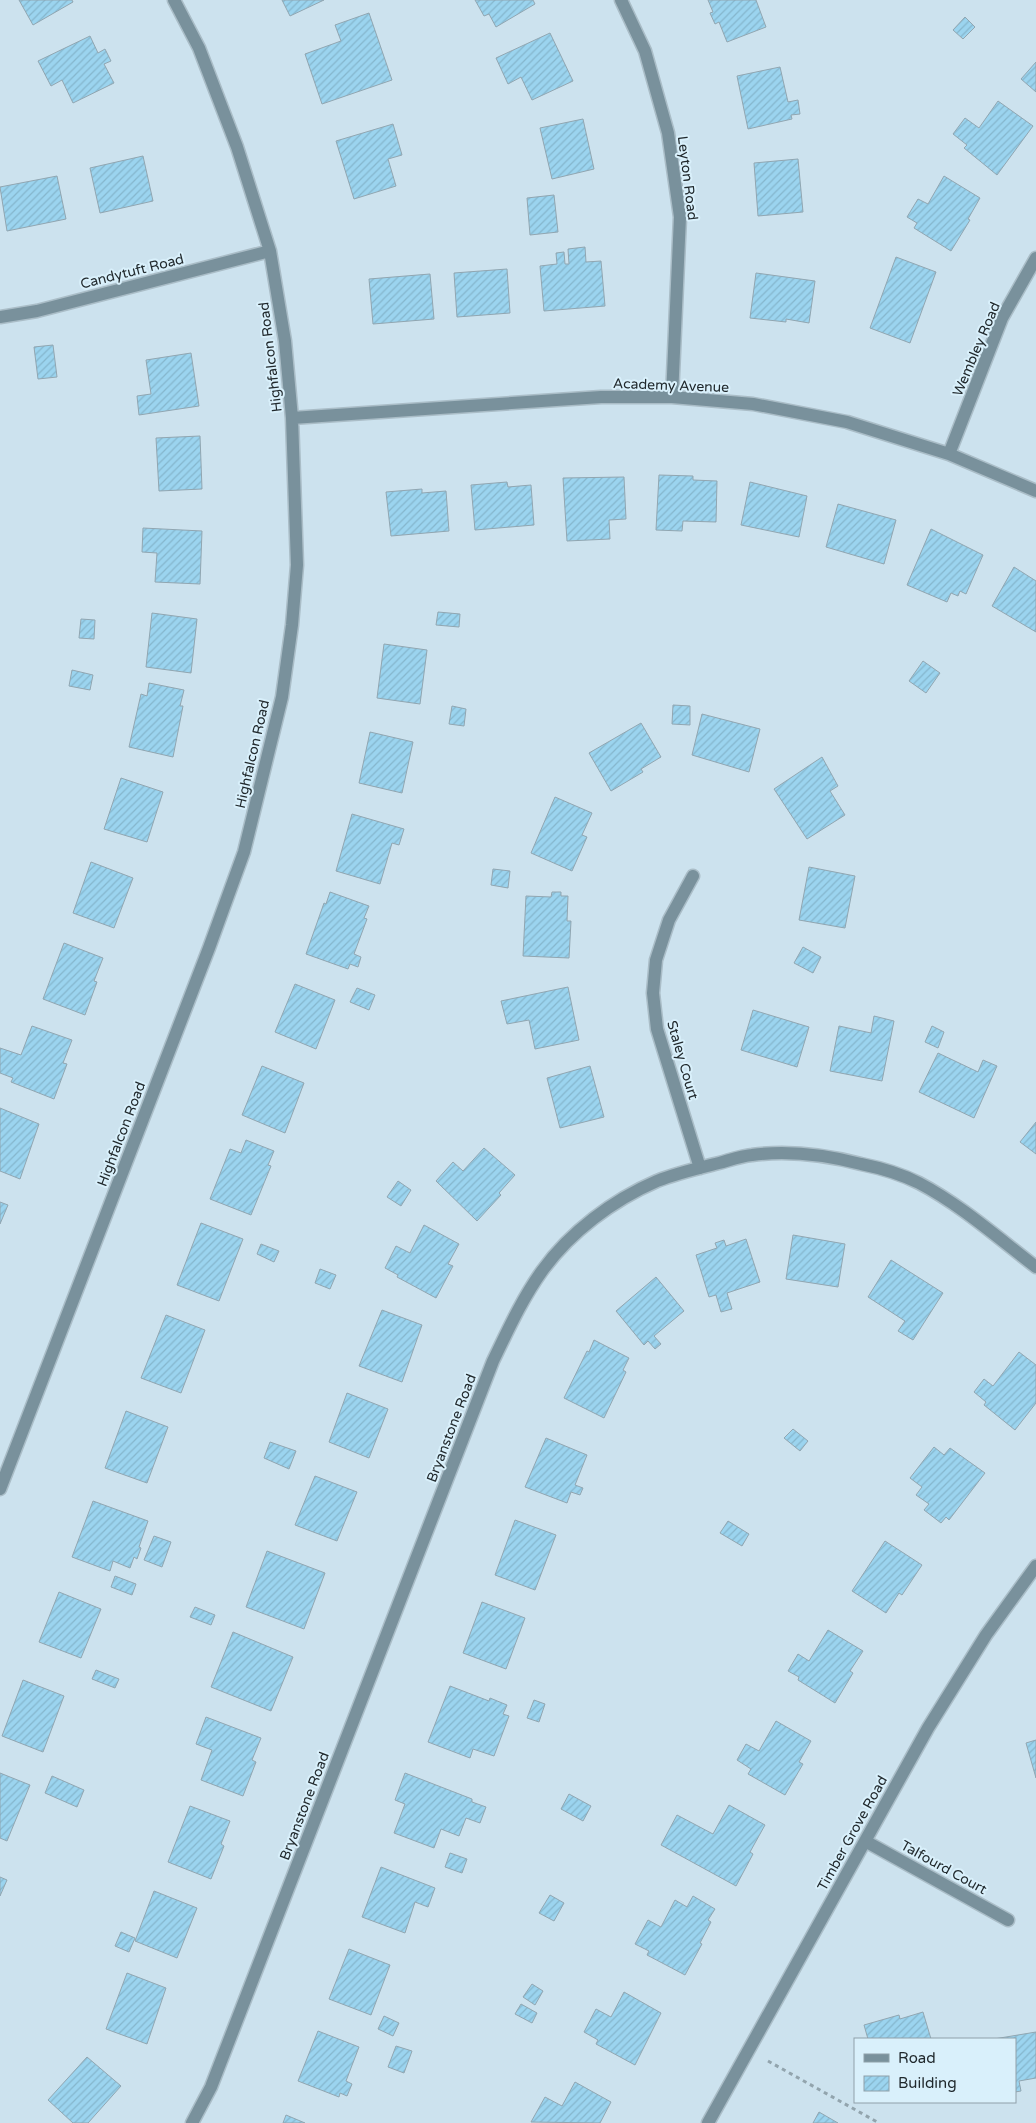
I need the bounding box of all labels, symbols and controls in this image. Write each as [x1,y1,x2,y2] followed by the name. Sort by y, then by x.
[674,135,701,221] street label: Leyton Road
[79,250,186,293] street label: Candytuft Road
[949,299,1004,399] street label: Wembley Road
[255,301,286,413] street label: Highfalcon Road
[613,375,729,396] street label: Academy Avenue
[232,698,273,810] street label: Highfalcon Road
[663,1019,702,1102] street label: Staley Court
[94,1079,149,1189] street label: Highfalcon Road
[423,1372,480,1485] street label: Bryanstone Road
[276,1750,333,1863] street label: Bryanstone Road
[814,1773,891,1894] street label: Timber Grove Road
[898,1837,990,1898] street label: Talfourd Court
[854,2038,1016,2103] legend
[898,2049,936,2067] text: Road
[898,2074,957,2092] text: Building

